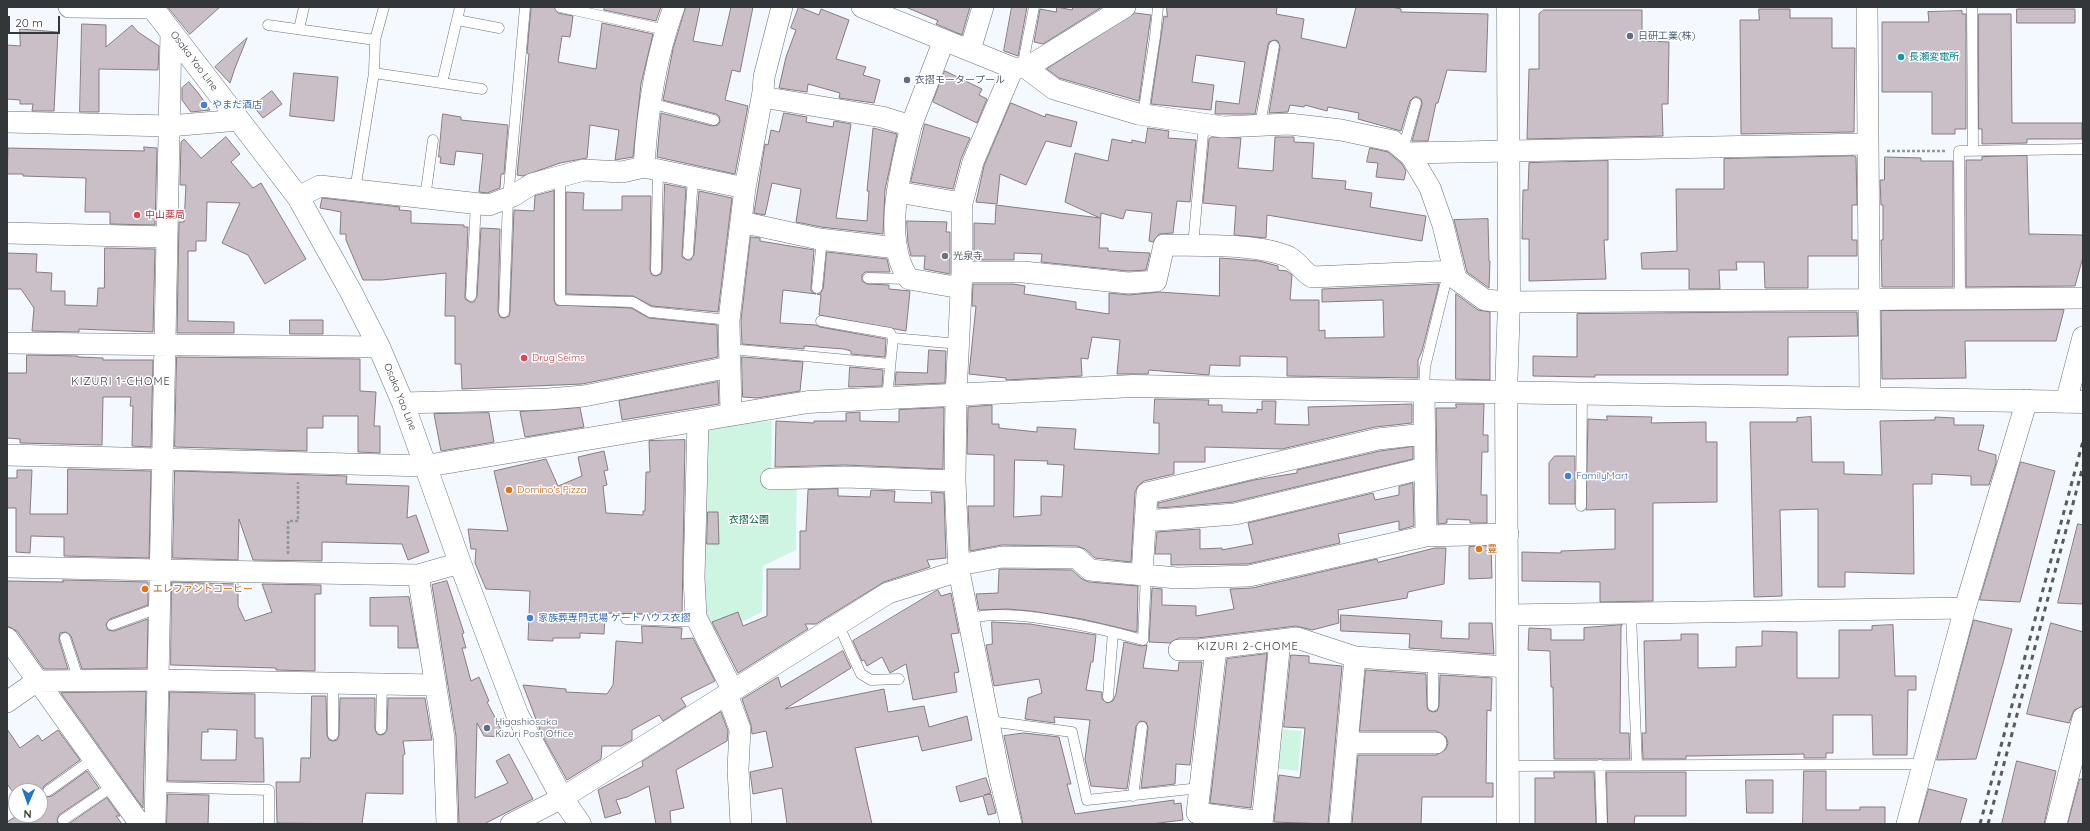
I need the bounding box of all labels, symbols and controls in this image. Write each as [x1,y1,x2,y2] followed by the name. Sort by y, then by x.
[10,8,62,34] scale bar
[15,15,43,30] text: 20 m
[168,29,220,93] street label: Osaka Yao Line
[1638,30,1695,42] place label: 日研工業(株)
[1625,31,1635,41] marker: 日研工業(株)
[1909,51,1959,63] place label: 長瀬変電所
[1896,52,1906,62] marker: 長瀬変電所
[915,74,1005,86] place label: 衣摺モータープール
[902,75,912,85] marker: 衣摺モータープール
[212,99,262,111] place label: やまだ酒店
[199,100,209,110] marker: やまだ酒店
[145,209,185,221] place label: 中山薬局
[132,210,142,220] marker: 中山薬局
[953,250,983,262] place label: 光泉寺
[940,251,950,261] marker: 光泉寺
[532,352,585,364] place label: Drug Seims
[519,353,529,363] marker: Drug Seims
[381,362,419,432] street label: Osaka Yao Line
[71,375,171,389] district label: KIZURI 1-CHOME
[1576,470,1628,482] place label: FamilyMart
[1563,471,1573,481] marker: FamilyMart
[517,484,586,496] place label: Domino's Pizza
[504,485,514,495] marker: Domino's Pizza
[729,514,769,526] park label: 衣摺公園
[1487,543,1497,555] place label: 豊
[1474,544,1484,554] marker: 豊
[153,583,253,595] place label: エレファントコーヒー
[140,584,150,594] marker: エレファントコーヒー
[538,612,691,624] place label: 家族葬専門式場 ゲートハウス衣摺
[525,613,535,623] marker: 家族葬専門式場 ゲートハウス衣摺
[1197,640,1299,654] district label: KIZURI 2-CHOME
[495,716,574,740] place label: Higashiosaka Kizuri Post Office
[482,723,492,733] marker: Higashiosaka Kizuri Post Office
[8,783,48,823] north arrow
[23,807,32,821] text: N

